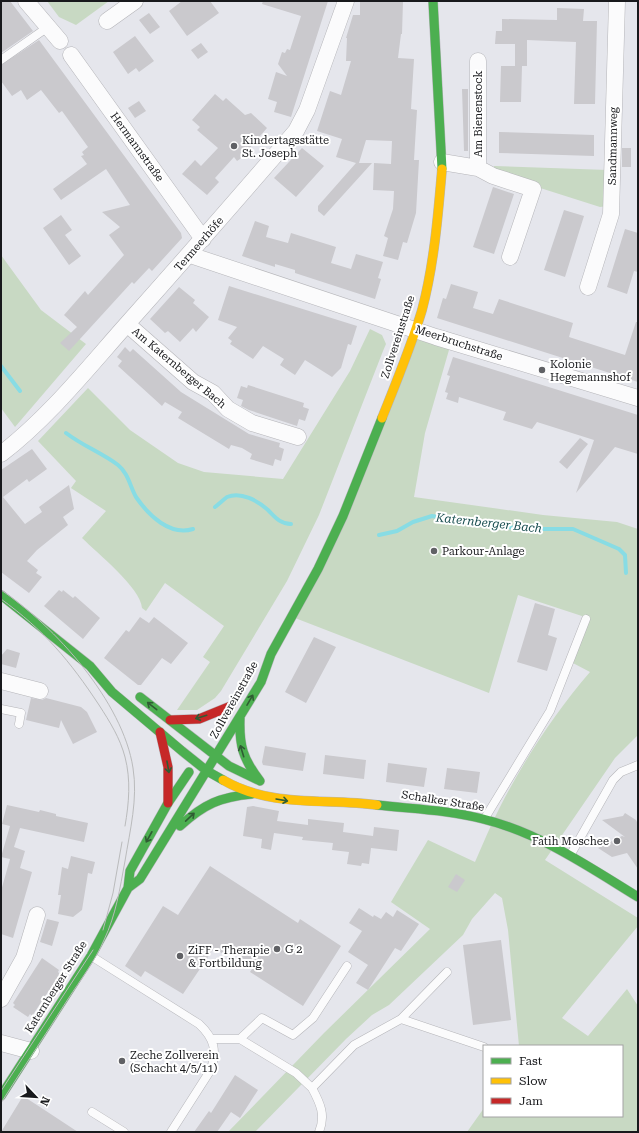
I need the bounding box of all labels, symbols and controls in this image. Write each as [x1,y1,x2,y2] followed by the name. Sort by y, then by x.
[472,71,485,157] street label: Am Bienenstock
[606,106,620,185] street label: Sandmannweg
[108,110,166,184] street label: Hermannstraße
[242,134,329,160] place label: Kindertagsstätte St. Joseph
[229,141,239,151] marker: Kindertagsstätte St. Joseph
[172,214,226,274] street label: Termeerhöfe
[378,294,418,380] street label: Zollvereinstraße
[414,323,504,363] street label: Meerbruchstraße
[129,325,229,411] street label: Am Katernberger Bach
[550,358,631,384] place label: Kolonie Hegemannshof
[537,365,547,375] marker: Kolonie Hegemannshof
[434,510,543,536] water label: Katernberger Bach
[442,545,525,558] place label: Parkour-Anlage
[429,546,439,556] marker: Parkour-Anlage
[207,659,261,741] street label: Zollvereinstraße
[247,694,255,706] one-way arrow
[146,702,157,711] one-way arrow
[195,714,208,721] one-way arrow
[238,745,245,758] one-way arrow
[164,760,172,773] one-way arrow
[401,788,485,814] street label: Schalker Straße
[275,796,288,804] one-way arrow
[185,812,196,821] one-way arrow
[144,830,152,842] one-way arrow
[532,835,609,848] place label: Fatih Moschee
[612,836,622,846] marker: Fatih Moschee
[22,939,90,1035] street label: Katernberger Straße
[285,943,302,956] place label: G 2
[188,944,270,970] place label: ZiFF - Therapie & Fortbildung
[272,944,282,954] marker: G 2
[175,951,185,961] marker: ZiFF - Therapie & Fortbildung
[483,1045,623,1117] legend
[130,1049,219,1075] place label: Zeche Zollverein (Schacht 4/5/11)
[519,1054,543,1068] text: Fast
[117,1056,127,1066] marker: Zeche Zollverein (Schacht 4/5/11)
[519,1074,547,1088] text: Slow
[16,1077,56,1117] north arrow
[37,1094,52,1108] text: N
[519,1094,543,1108] text: Jam

